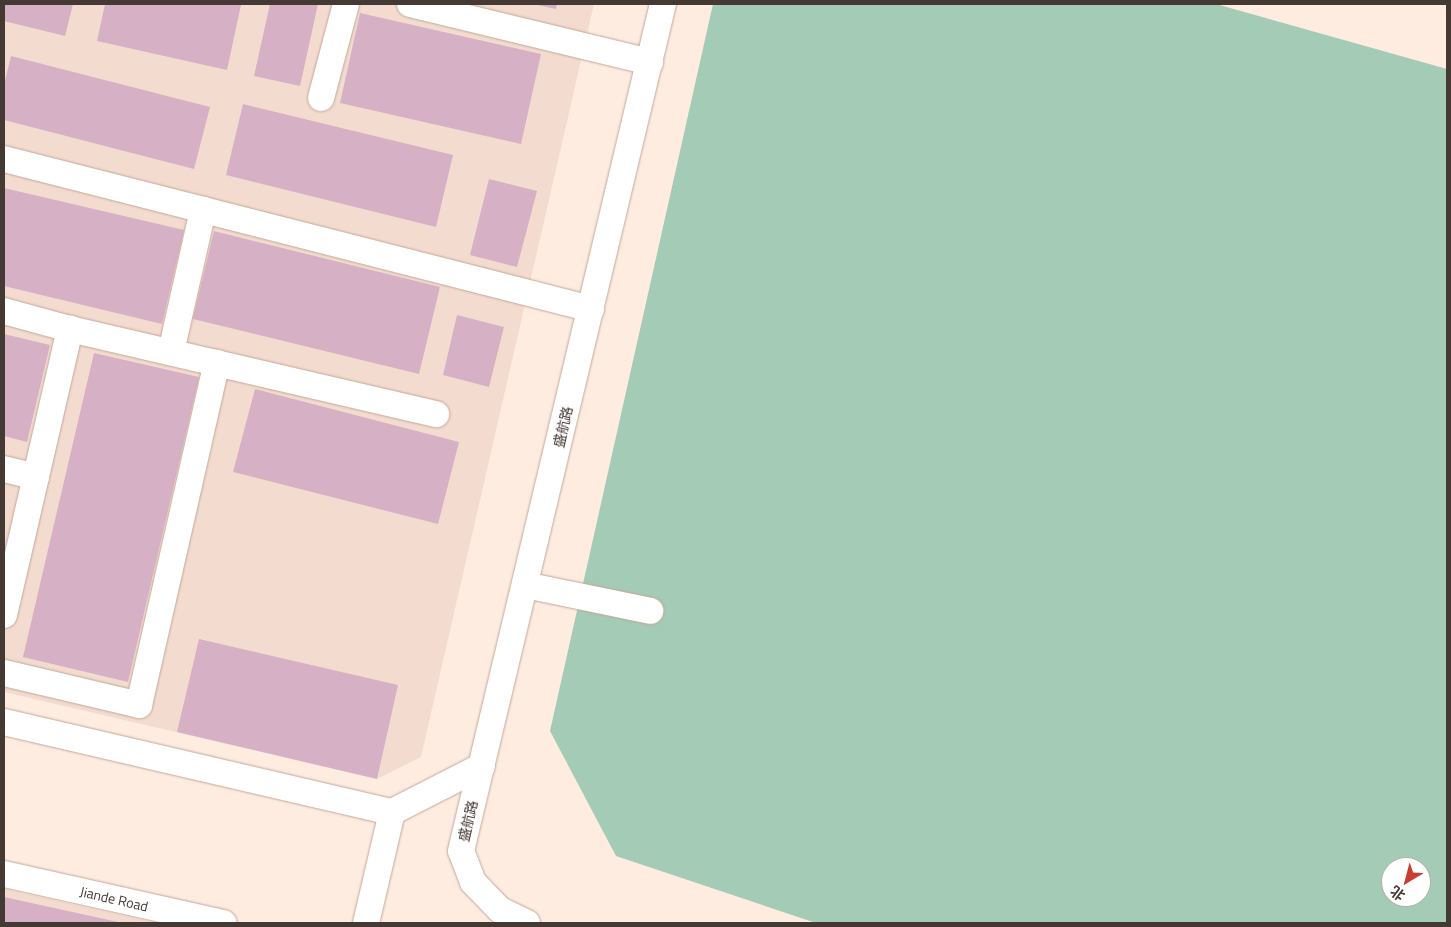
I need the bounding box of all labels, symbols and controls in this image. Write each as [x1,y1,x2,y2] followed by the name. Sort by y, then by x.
[550,405,576,449] street label: 盛航路
[455,799,481,843] street label: 盛航路
[1381,857,1431,907] north arrow
[1385,881,1409,906] text: 北
[78,883,150,915] street label: Jiande Road

